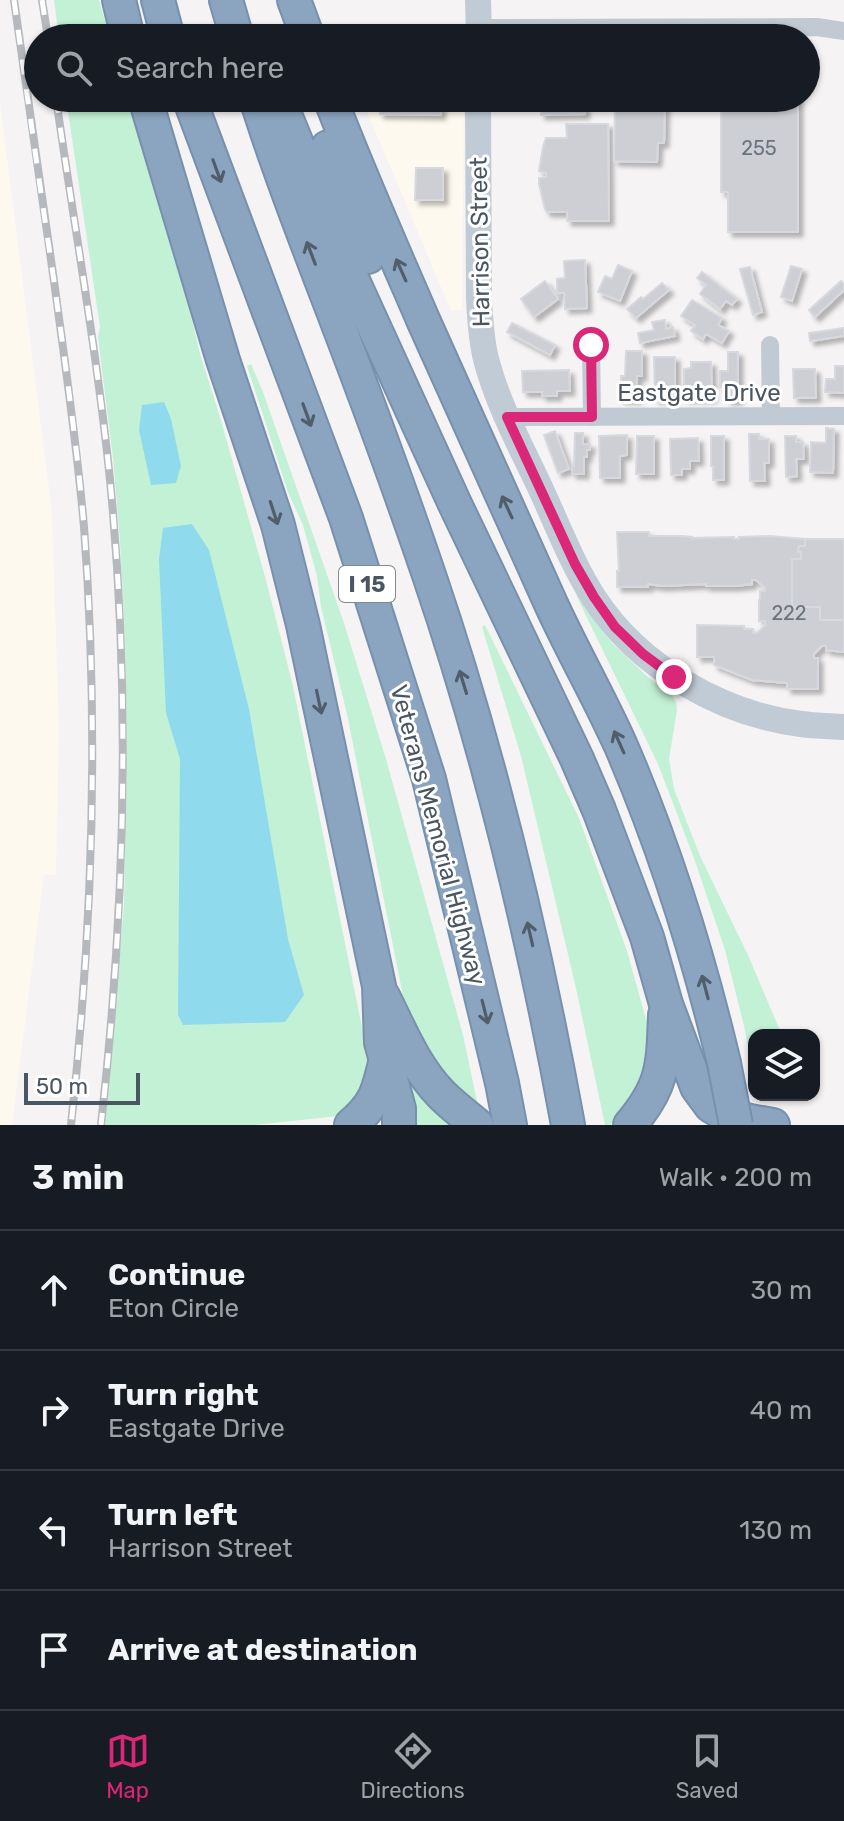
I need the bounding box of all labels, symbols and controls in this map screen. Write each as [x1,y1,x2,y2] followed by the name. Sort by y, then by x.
[24,24,820,112] search box
[52,46,96,90] icon: search
[116,50,284,86] text: Search here
[741,136,777,160] house number: 255
[465,157,495,327] street label: Harrison Street
[210,158,225,183] one-way arrow
[303,241,317,266] one-way arrow
[393,258,408,282] one-way arrow
[573,327,609,363] route start
[617,379,781,407] street label: Eastgate Drive
[301,402,315,427] one-way arrow
[498,496,513,520] one-way arrow
[267,501,282,526] one-way arrow
[339,566,395,602] road number: I 15
[771,601,807,625] house number: 222
[656,659,692,695] route end
[455,670,470,696] one-way arrow
[384,682,492,988] street label: Veterans Memorial Highway
[312,688,327,714] one-way arrow
[610,730,625,755] one-way arrow
[521,921,536,947] one-way arrow
[696,974,711,1000] one-way arrow
[478,999,493,1025] one-way arrow
[748,1029,820,1101] map controls
[748,1029,820,1101] button: layers
[24,1069,140,1105] scale bar
[36,1073,88,1100] text: 50 m
[32,1157,124,1198] text: 3 min
[659,1162,812,1193] text: Walk · 200 m
[108,1257,245,1293] text: Continue
[32,1268,76,1312] icon: ahead
[750,1275,812,1306] text: 30 m
[108,1293,239,1324] text: Eton Circle
[108,1377,259,1413] text: Turn right
[32,1388,76,1432] icon: right
[750,1395,812,1426] text: 40 m
[108,1413,285,1444] text: Eastgate Drive
[108,1497,238,1533] text: Turn left
[32,1508,76,1552] icon: left
[739,1515,812,1546] text: 130 m
[108,1533,292,1564] text: Harrison Street
[32,1628,76,1672] icon: arrive
[108,1632,418,1668] text: Arrive at destination
[106,1729,150,1804] tab: Map
[361,1729,465,1804] tab: Directions
[676,1729,739,1804] tab: Saved

